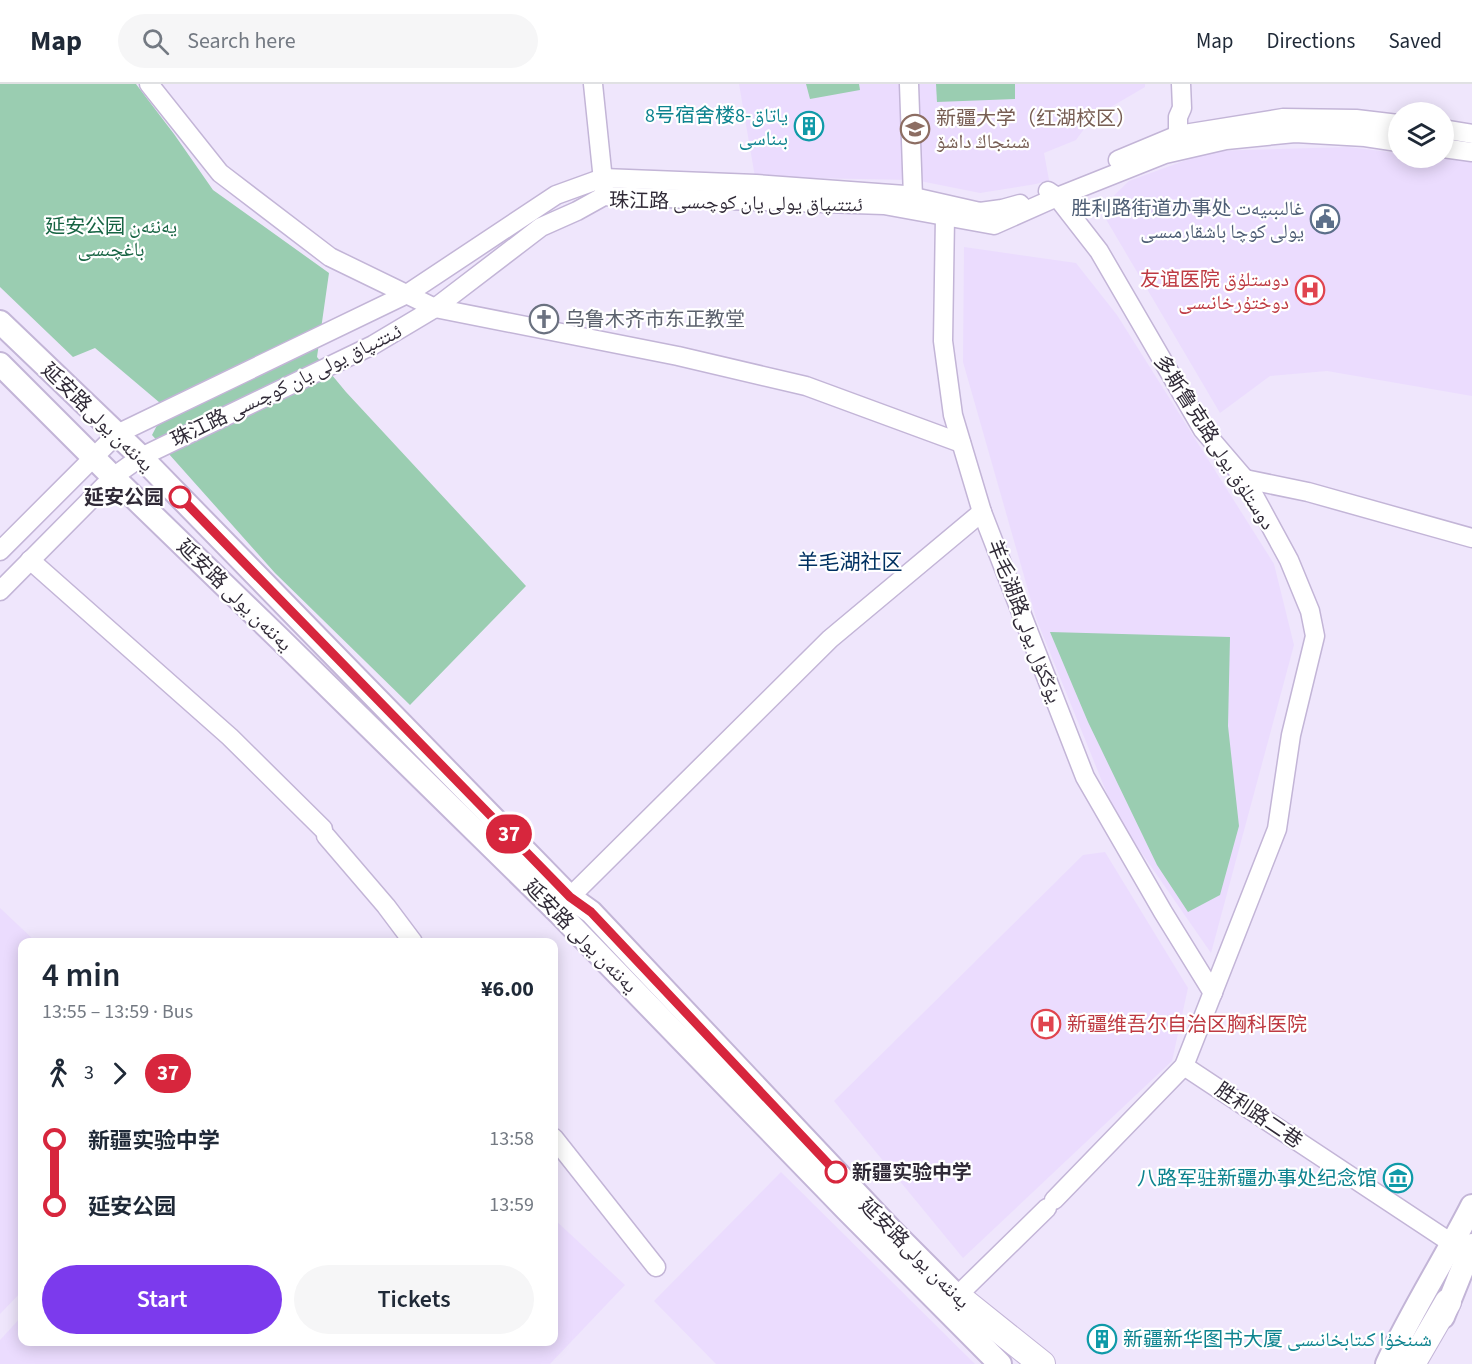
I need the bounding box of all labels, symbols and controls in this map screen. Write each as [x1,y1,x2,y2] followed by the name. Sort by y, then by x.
[118,14,538,68] search box
[30,21,82,61] text: Map
[139,25,172,58] icon: search
[187,25,296,57] text: Search here
[1196,26,1234,56] text: Map
[1267,26,1355,56] text: Directions
[1388,26,1442,56] text: Saved
[645,102,788,153] place label: 8号宿舍楼8-ياتاق بىناسى
[1388,102,1454,168] map controls
[1388,102,1454,168] button: layers
[936,105,1136,156] place label: 新疆大学（红湖校区） شىنجاڭ داشۆ
[793,110,825,142] building icon: 8号宿舍楼8-ياتاق بىناسى
[899,113,931,145] school or university icon: 新疆大学（红湖校区） شىنجاڭ داشۆ
[609,187,863,219] street label: 珠江路 ئىتتىپاق يولى يان كوچىسى
[1071,195,1304,246] place label: 胜利路街道办事处 غالىبىيەت يولى كوچا باشقارمىسى
[1309,203,1341,235] public building icon: 胜利路街道办事处 غالىبىيەت يولى كوچا باشقارمىسى
[45,213,177,264] park label: 延安公园 يەنئەن باغچىسى
[1140,266,1289,317] place label: 友谊医院 دوستلۇق دوختۇرخانىسى
[1294,274,1326,306] hospital icon: 友谊医院 دوستلۇق دوختۇرخانىسى
[528,303,560,335] church icon: 乌鲁木齐市东正教堂
[565,306,745,334] place label: 乌鲁木齐市东正教堂
[166,318,407,454] street label: 珠江路 ئىتتىپاق يولى يان كوچىسى
[1147,350,1281,535] street label: 多斯鲁克路دوستلۇق يولى
[35,357,160,479] street label: 延安路يەنئەن يولى
[84,484,164,512] place label: 延安公园
[169,486,191,508] marker: 延安公园
[171,533,298,658] street label: 延安路 يەنئەن يولى
[980,536,1068,707] street label: 羊毛湖路يۇڭكۆل يولى
[798,547,903,577] district label: 羊毛湖社区
[482,814,536,854] line badge: 37
[498,819,520,849] text: 37
[517,874,643,1000] street label: 延安路 يەنئەن يولى
[42,952,120,999] text: 4 min
[481,973,534,1005] text: ¥6.00
[42,998,193,1026] text: 13:55 – 13:59 · Bus
[1030,1008,1062,1040] hospital icon: 新疆维吾尔自治区胸科医院
[1067,1011,1307,1039] place label: 新疆维吾尔自治区胸科医院
[42,1057,75,1090] icon: walk
[103,1057,136,1090] icon: forward
[157,1058,179,1088] text: 37
[84,1059,94,1087] text: 3
[1209,1076,1308,1155] street label: 胜利路二巷
[88,1125,220,1157] text: 新疆实验中学
[489,1125,534,1153] text: 13:58
[852,1159,972,1187] place label: 新疆实验中学
[825,1161,847,1183] marker: 新疆实验中学
[1382,1162,1414,1194] museum icon: 八路军驻新疆办事处纪念馆
[1137,1165,1377,1193] place label: 八路军驻新疆办事处纪念馆
[88,1191,176,1223] text: 延安公园
[489,1191,534,1219] text: 13:59
[853,1192,976,1315] street label: 延安路يەنئەن يولى
[42,1265,282,1334] button: Start
[294,1265,534,1334] button: Tickets
[1086,1323,1118,1355] building icon: 新疆新华图书大厦 شىنخۇا كىتابخانىسى
[1123,1326,1432,1354] place label: 新疆新华图书大厦 شىنخۇا كىتابخانىسى

